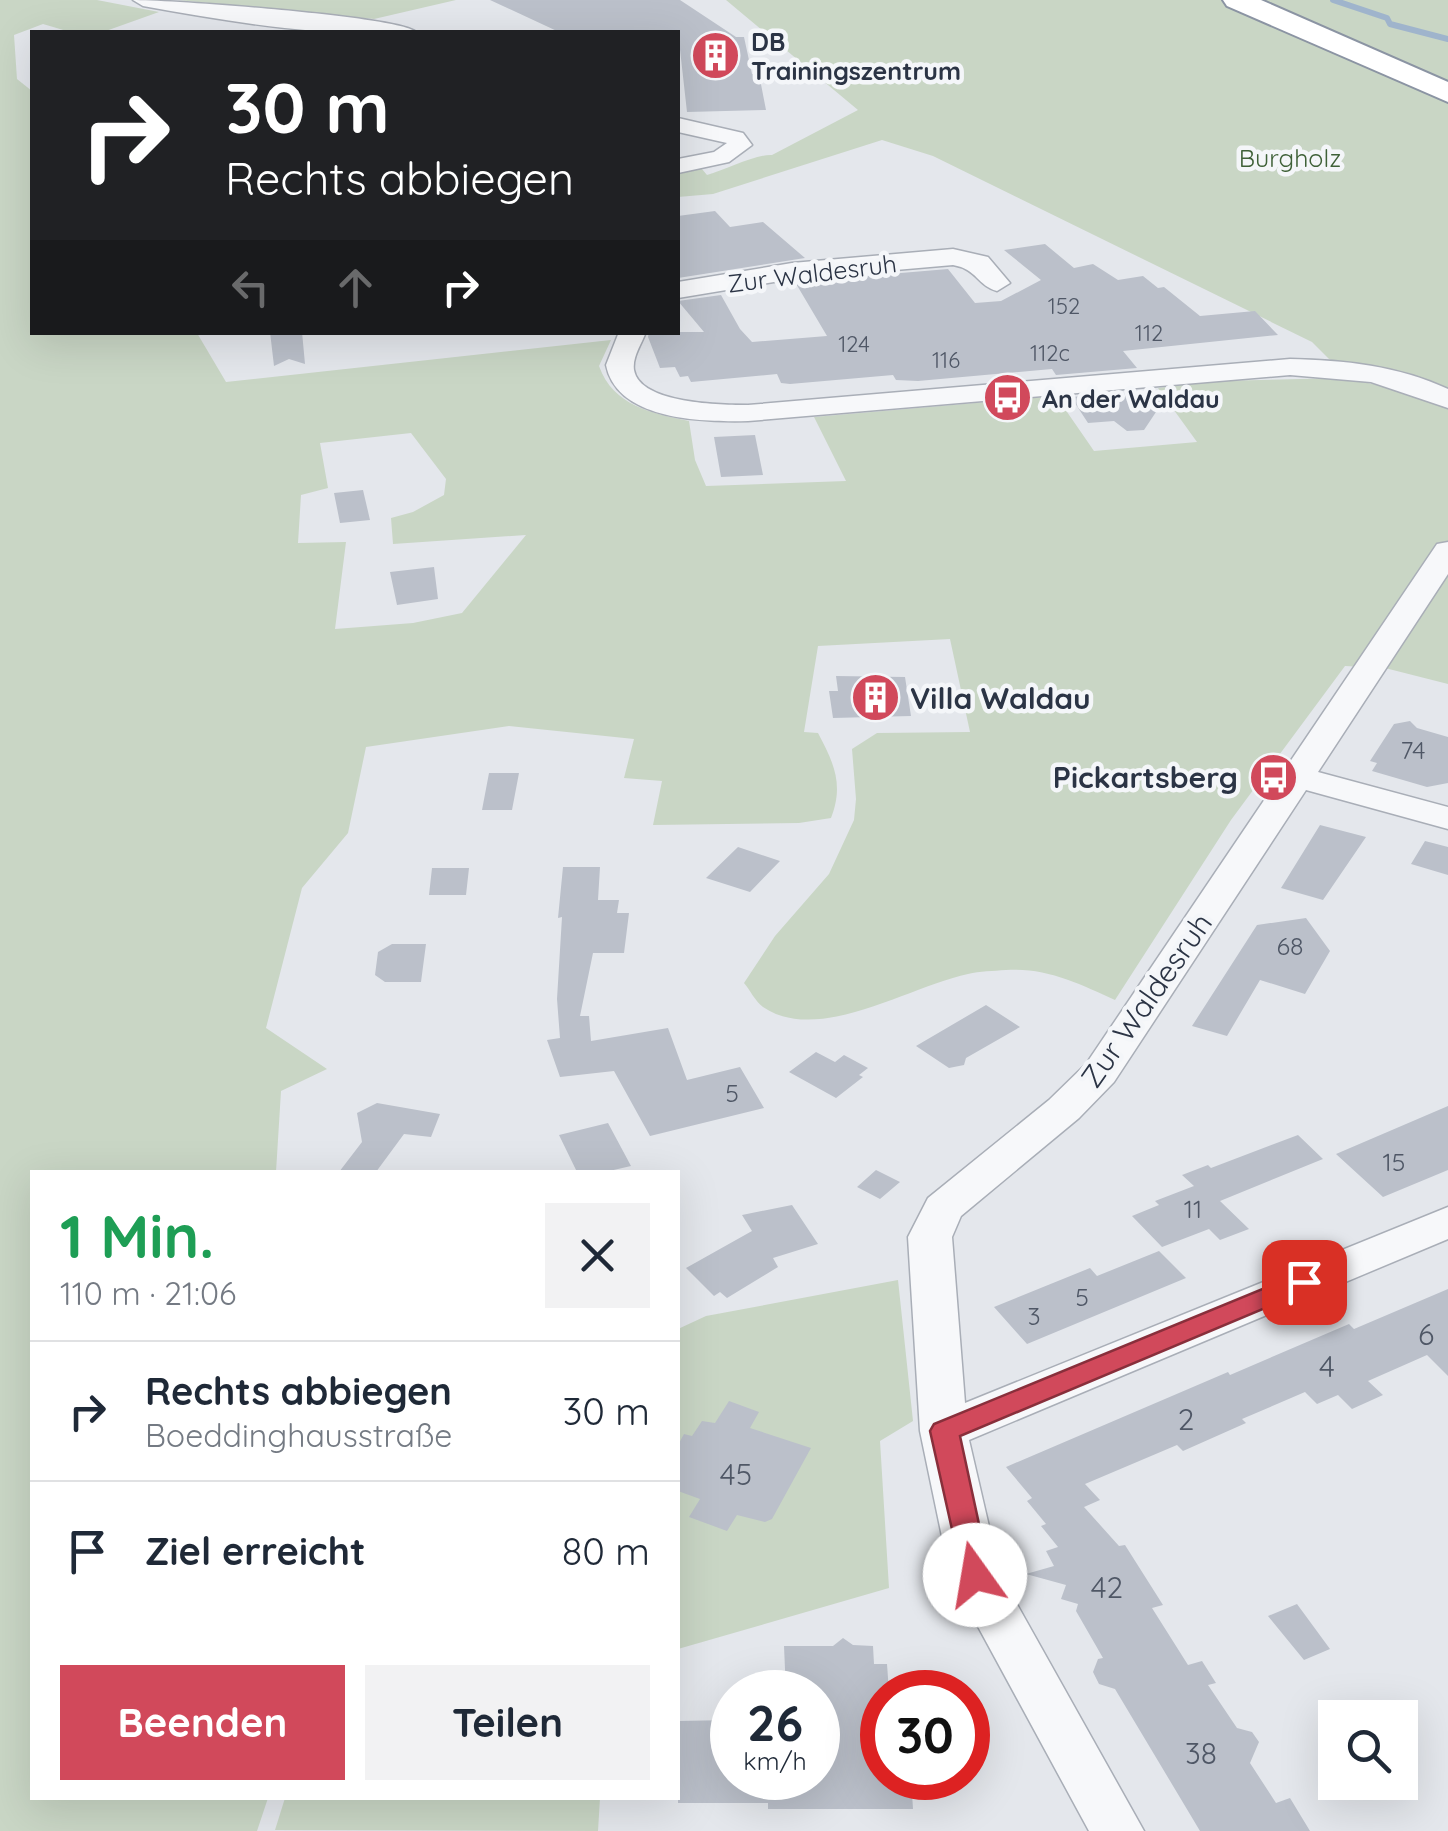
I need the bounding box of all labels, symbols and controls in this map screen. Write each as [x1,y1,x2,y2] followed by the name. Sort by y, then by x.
[751,26,961,86] place label: DB Trainingszentrum
[690,29,742,81] building icon: DB Trainingszentrum
[225,63,390,151] text: 30 m
[60,70,190,200] icon: right
[1239,142,1341,173] park label: Burgholz
[225,150,574,206] text: Rechts abbiegen
[726,247,898,299] street label: Zur Waldesruh
[223,260,278,315] icon: left
[328,260,383,315] icon: ahead
[433,260,488,315] icon: right
[1048,292,1080,320] house number: 152
[1135,319,1163,347] house number: 112
[838,330,870,358] house number: 124
[1030,339,1070,367] house number: 112c
[932,346,960,374] house number: 116
[981,372,1033,424] bus stop icon: An der Waldau
[1042,383,1220,414] place label: An der Waldau
[849,672,901,724] building icon: Villa Waldau
[910,679,1091,717] place label: Villa Waldau
[1400,734,1426,765] house number: 74
[1247,751,1299,803] bus stop icon: Pickartsberg
[1053,758,1238,796] place label: Pickartsberg
[1072,905,1220,1095] street label: Zur Waldesruh
[1277,930,1303,961] house number: 68
[725,1077,739,1108] house number: 5
[1383,1146,1405,1177] house number: 15
[1184,1193,1202,1224] house number: 11
[60,1198,214,1273] text: 1 Min.
[545,1203,650,1308] button: close
[1262,1240,1347,1325] pin
[1277,1255,1332,1310] icon: arrive
[60,1273,236,1313] text: 110 m · 21:06
[1075,1281,1089,1312] house number: 5
[1027,1300,1041,1331] house number: 3
[1418,1315,1434,1353] house number: 6
[1319,1347,1335,1385] house number: 4
[145,1367,452,1415] text: Rechts abbiegen
[60,1384,115,1439] icon: right
[562,1387,650,1435] text: 30 m
[1178,1400,1194,1438] house number: 2
[145,1415,452,1455] text: Boeddinghausstraße
[720,1455,752,1493] house number: 45
[923,1523,1027,1627] position arrow
[60,1524,115,1579] icon: arrive
[145,1527,365,1575] text: Ziel erreicht
[562,1527,650,1575] text: 80 m
[1091,1568,1123,1606] house number: 42
[60,1665,345,1780] button: Beenden
[365,1665,650,1780] button: Teilen
[860,1670,990,1800] speed limit sign: 30
[747,1691,803,1754] text: 26
[1318,1700,1418,1800] map controls
[1318,1700,1418,1800] button: search
[1185,1734,1217,1772] house number: 38
[743,1745,807,1776] text: km/h

